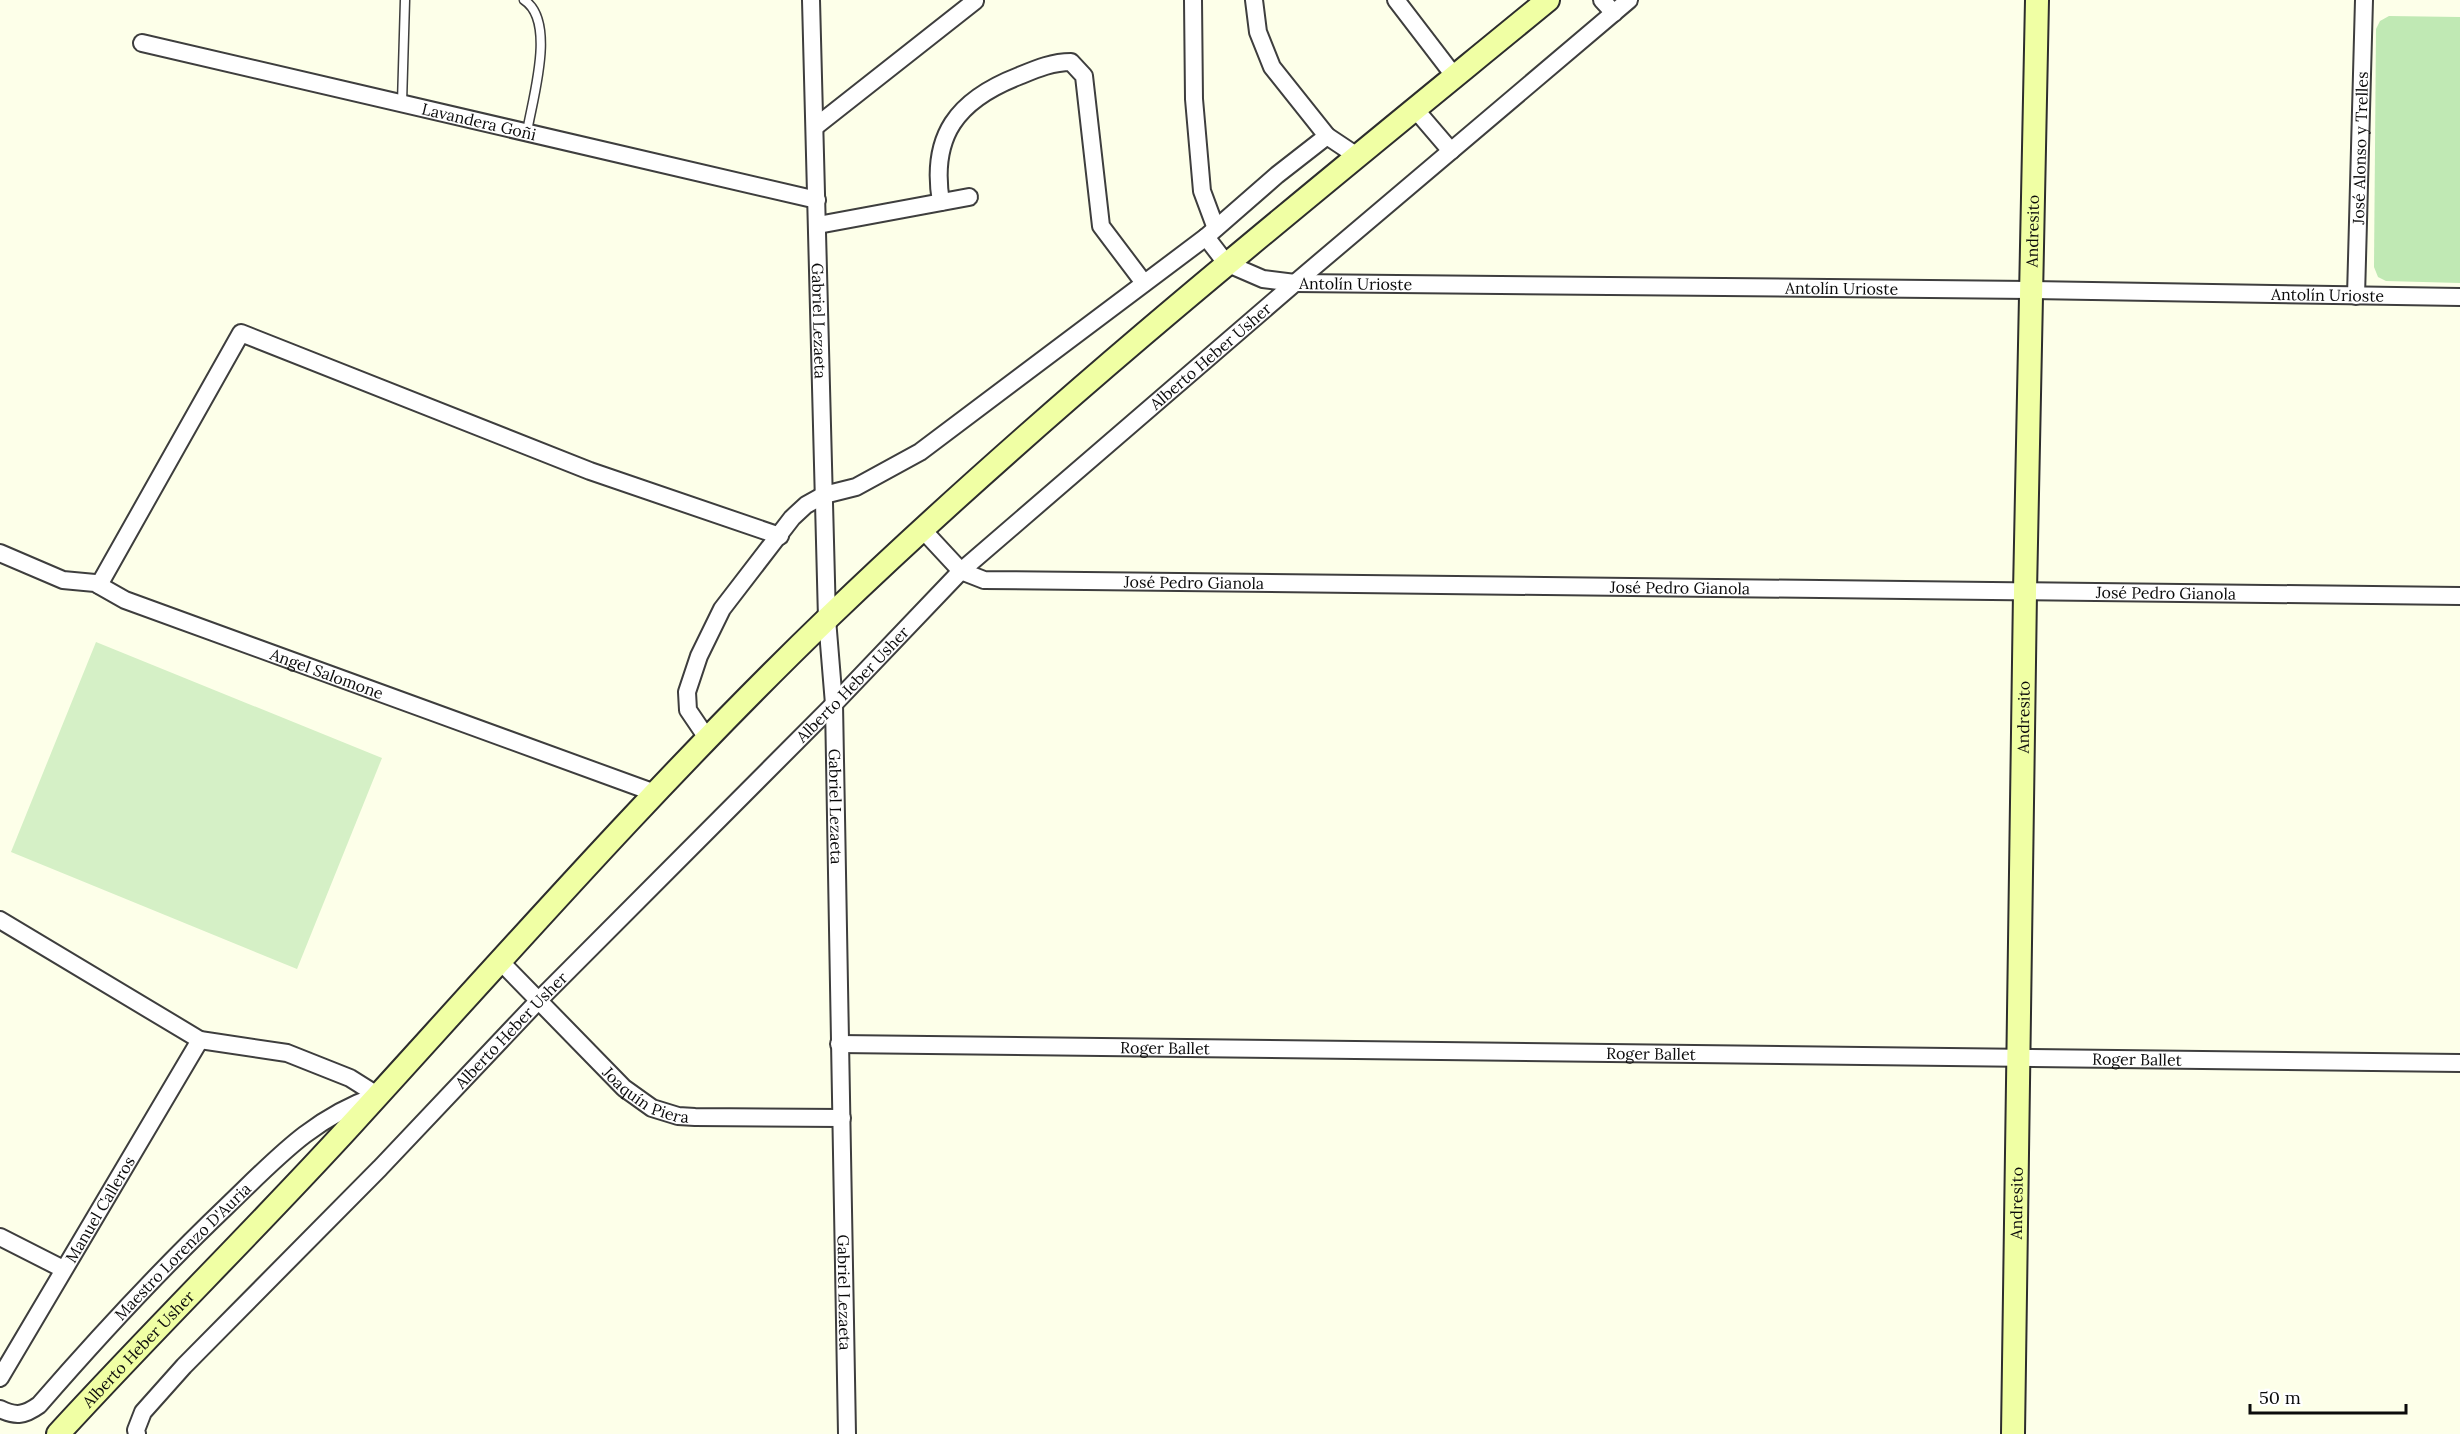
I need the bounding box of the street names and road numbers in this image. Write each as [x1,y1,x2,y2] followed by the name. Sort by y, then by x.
[2348,71,2372,226] street label: José Alonso y Trelles
[420,98,538,144] street label: Lavandera Goñi
[2022,195,2043,269] street label: Andresito
[808,263,831,379] street label: Gabriel Lezaeta
[1298,273,1413,294] street label: Antolín Urioste
[1784,278,1899,299] street label: Antolín Urioste
[2270,284,2385,306] street label: Antolín Urioste
[1145,298,1275,414] street label: Alberto Heber Usher
[1123,572,1264,593] street label: José Pedro Gianola
[1609,577,1750,598] street label: José Pedro Gianola
[2095,582,2236,604] street label: José Pedro Gianola
[791,622,913,747] street label: Alberto Heber Usher
[267,643,386,703] street label: Angel Salomone
[2013,681,2034,755] street label: Andresito
[825,748,847,865] street label: Gabriel Lezaeta
[450,967,571,1093] street label: Alberto Heber Usher
[1120,1037,1211,1058] street label: Roger Ballet
[1606,1043,1697,1064] street label: Roger Ballet
[2092,1049,2183,1070] street label: Roger Ballet
[598,1062,689,1127] street label: Joaquín Piera
[61,1153,139,1266] street label: Manuel Calleros
[2006,1167,2027,1240] street label: Andresito
[110,1179,255,1324] street label: Maestro Lorenzo D'Auria
[833,1234,856,1351] street label: Gabriel Lezaeta
[77,1286,199,1412] street label: Alberto Heber Usher

